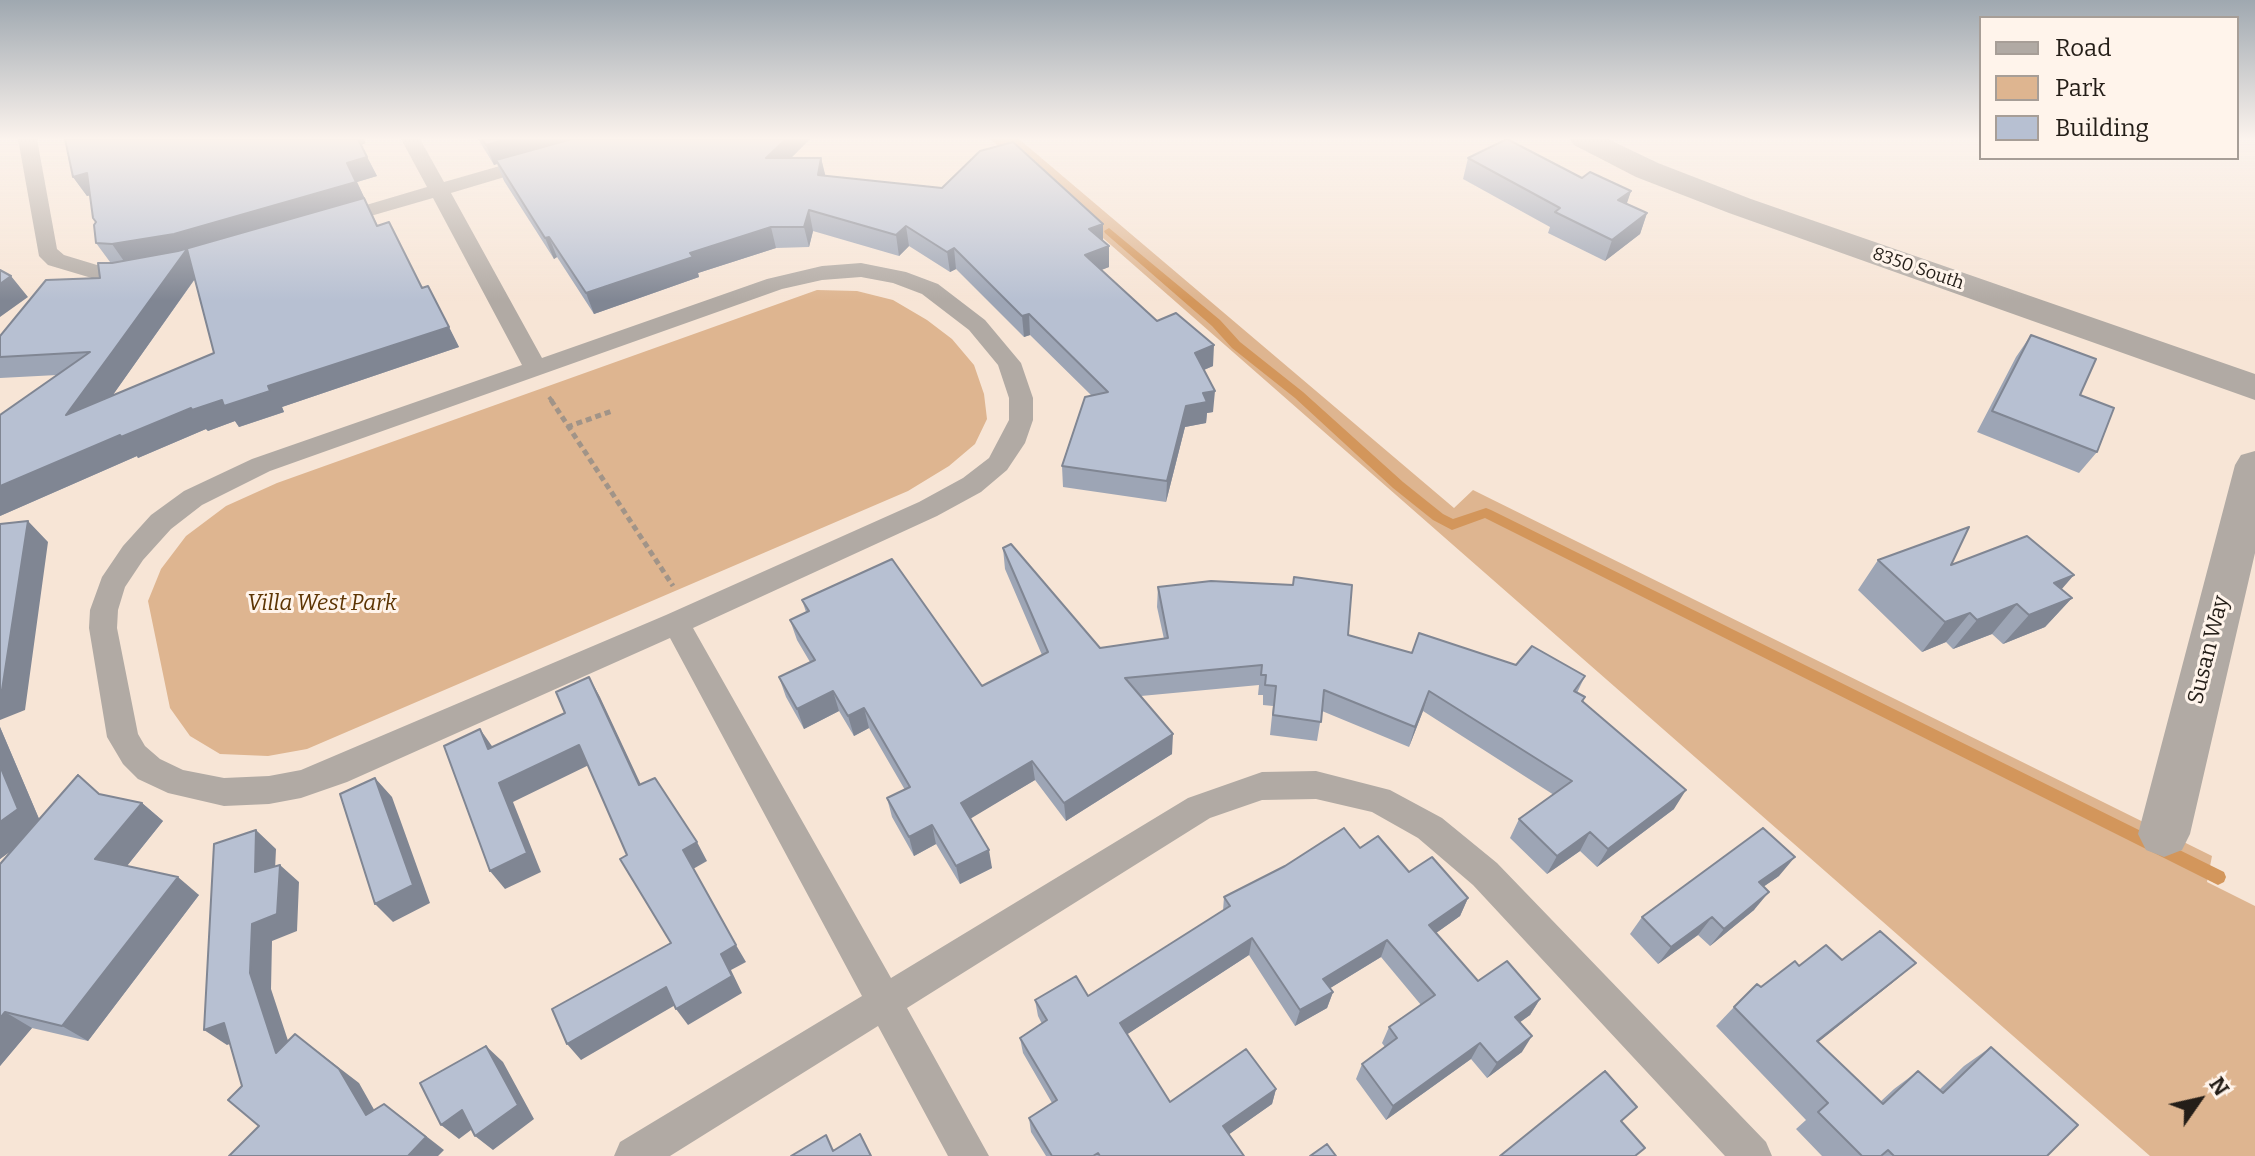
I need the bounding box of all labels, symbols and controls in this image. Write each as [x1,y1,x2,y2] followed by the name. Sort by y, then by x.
[1979,16,2239,160] legend
[2055,34,2111,62] text: Road
[2055,74,2106,102] text: Park
[2055,114,2149,142] text: Building
[1870,243,1966,295] street label: 8350 South
[247,591,397,617] park label: Villa West Park
[2183,593,2235,707] street label: Susan Way
[2159,1060,2239,1140] north arrow
[2203,1072,2235,1101] text: N

